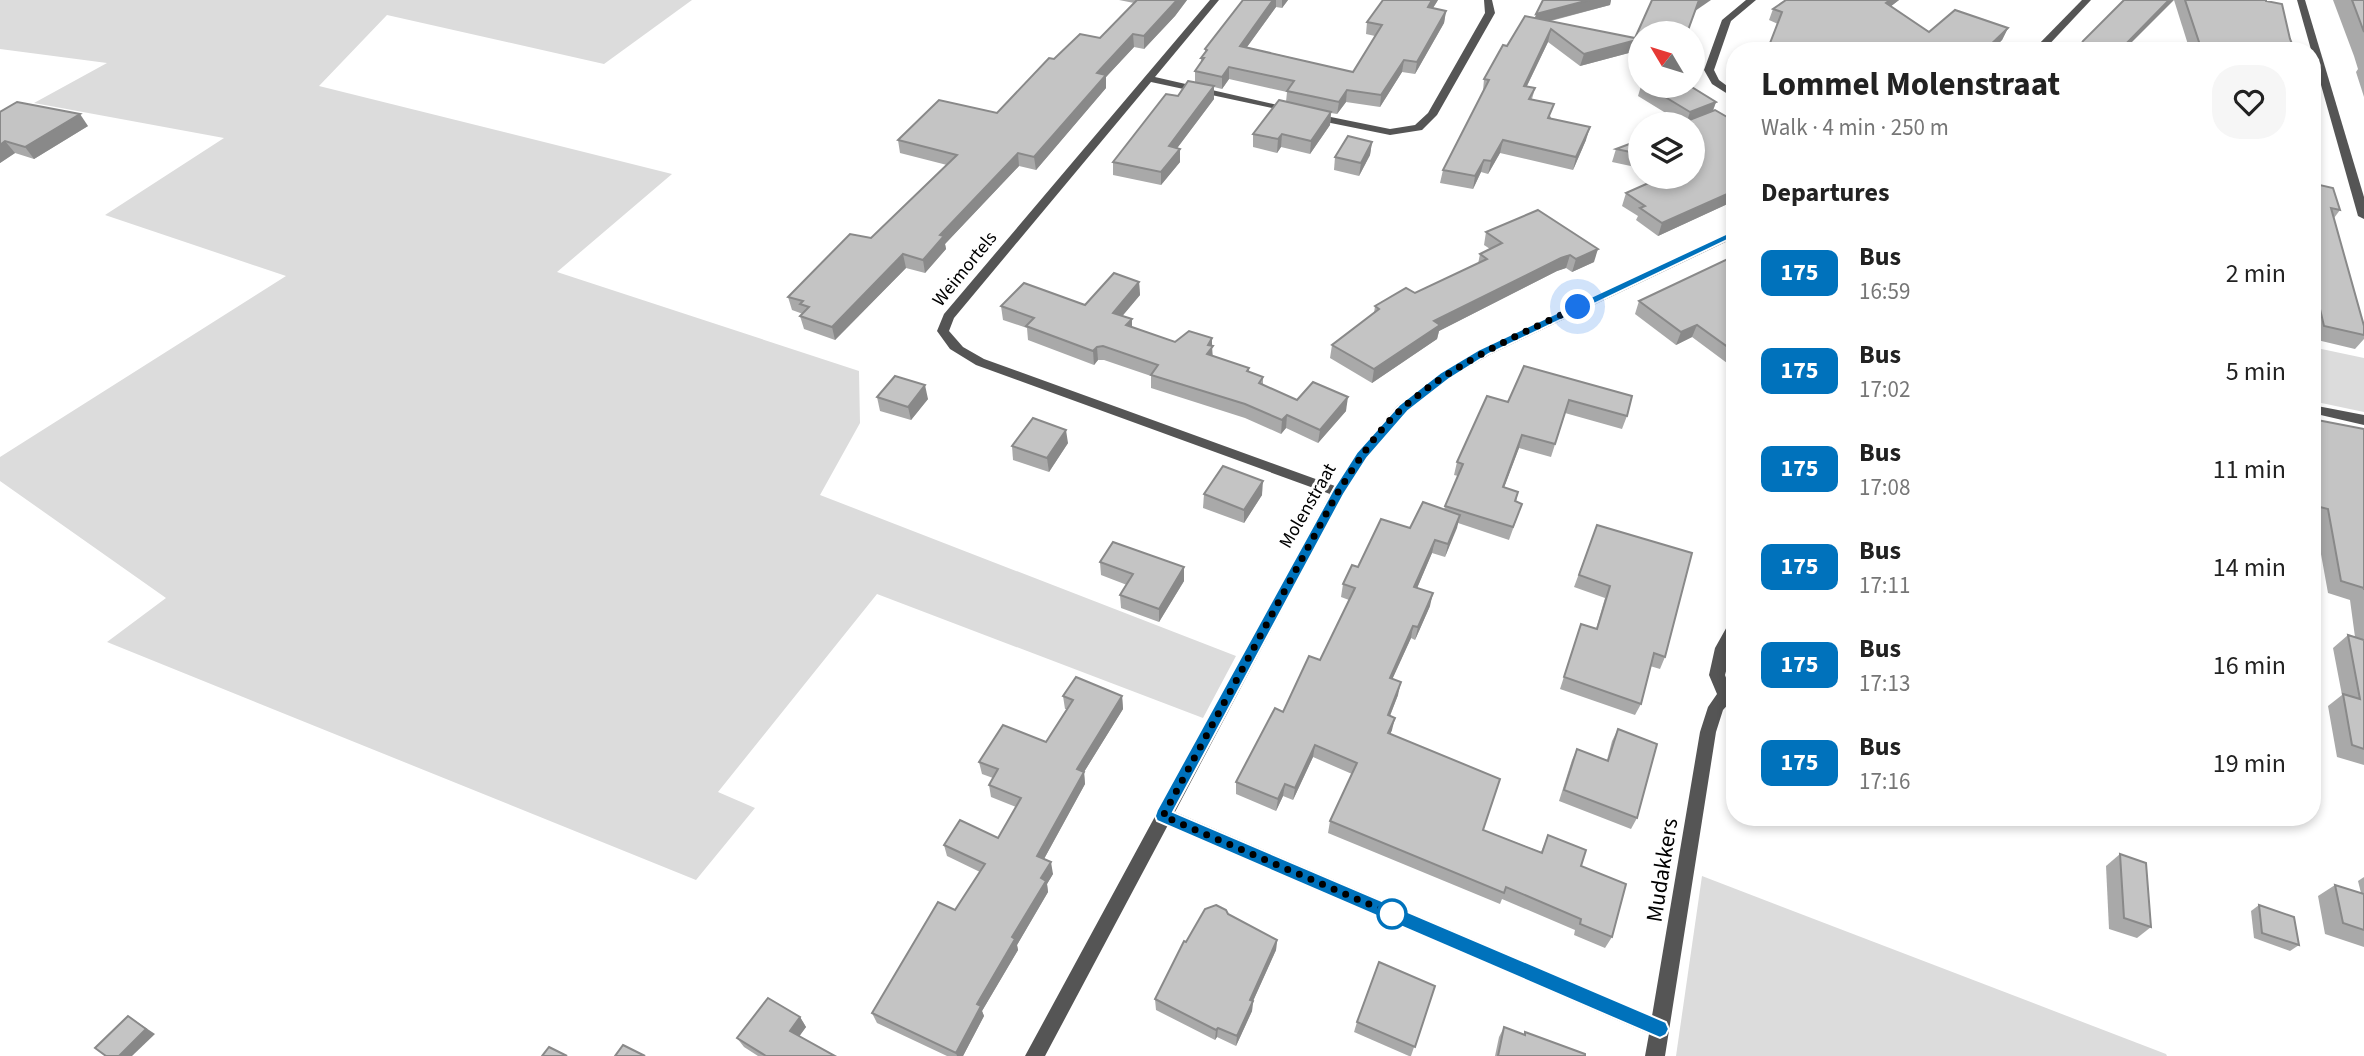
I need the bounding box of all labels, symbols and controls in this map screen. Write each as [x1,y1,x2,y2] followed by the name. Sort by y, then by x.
[1628,21,1704,98] north arrow
[1628,21,1705,189] map controls
[1761,61,2060,108] text: Lommel Molenstraat
[2212,65,2286,139] button: heart
[1761,111,1949,144] text: Walk · 4 min · 250 m
[1628,112,1705,189] button: layers
[1761,174,1889,211] text: Departures
[926,225,1004,312] street label: Weimortels
[1859,238,1901,275] text: Bus
[1780,255,1819,290] text: 175
[2226,255,2286,292] text: 2 min
[1859,275,1910,308] text: 16:59
[1560,289,1595,324] your location
[1859,336,1901,373] text: Bus
[1780,353,1819,388] text: 175
[2226,353,2286,390] text: 5 min
[1859,373,1910,406] text: 17:02
[1859,434,1901,471] text: Bus
[1780,451,1819,486] text: 175
[2213,451,2286,488] text: 11 min
[1273,458,1344,554] street label: Molenstraat
[1859,471,1910,504] text: 17:08
[1859,532,1901,569] text: Bus
[1780,549,1819,584] text: 175
[2213,549,2286,586] text: 14 min
[1859,569,1910,602] text: 17:11
[1859,630,1901,667] text: Bus
[1780,647,1819,682] text: 175
[2213,647,2286,684] text: 16 min
[1859,667,1910,700] text: 17:13
[1859,728,1901,765] text: Bus
[1780,745,1819,780] text: 175
[2213,745,2286,782] text: 19 min
[1859,765,1910,798] text: 17:16
[1637,816,1687,924] street label: Mudakkers
[1377,899,1407,929] unlabelled marker

